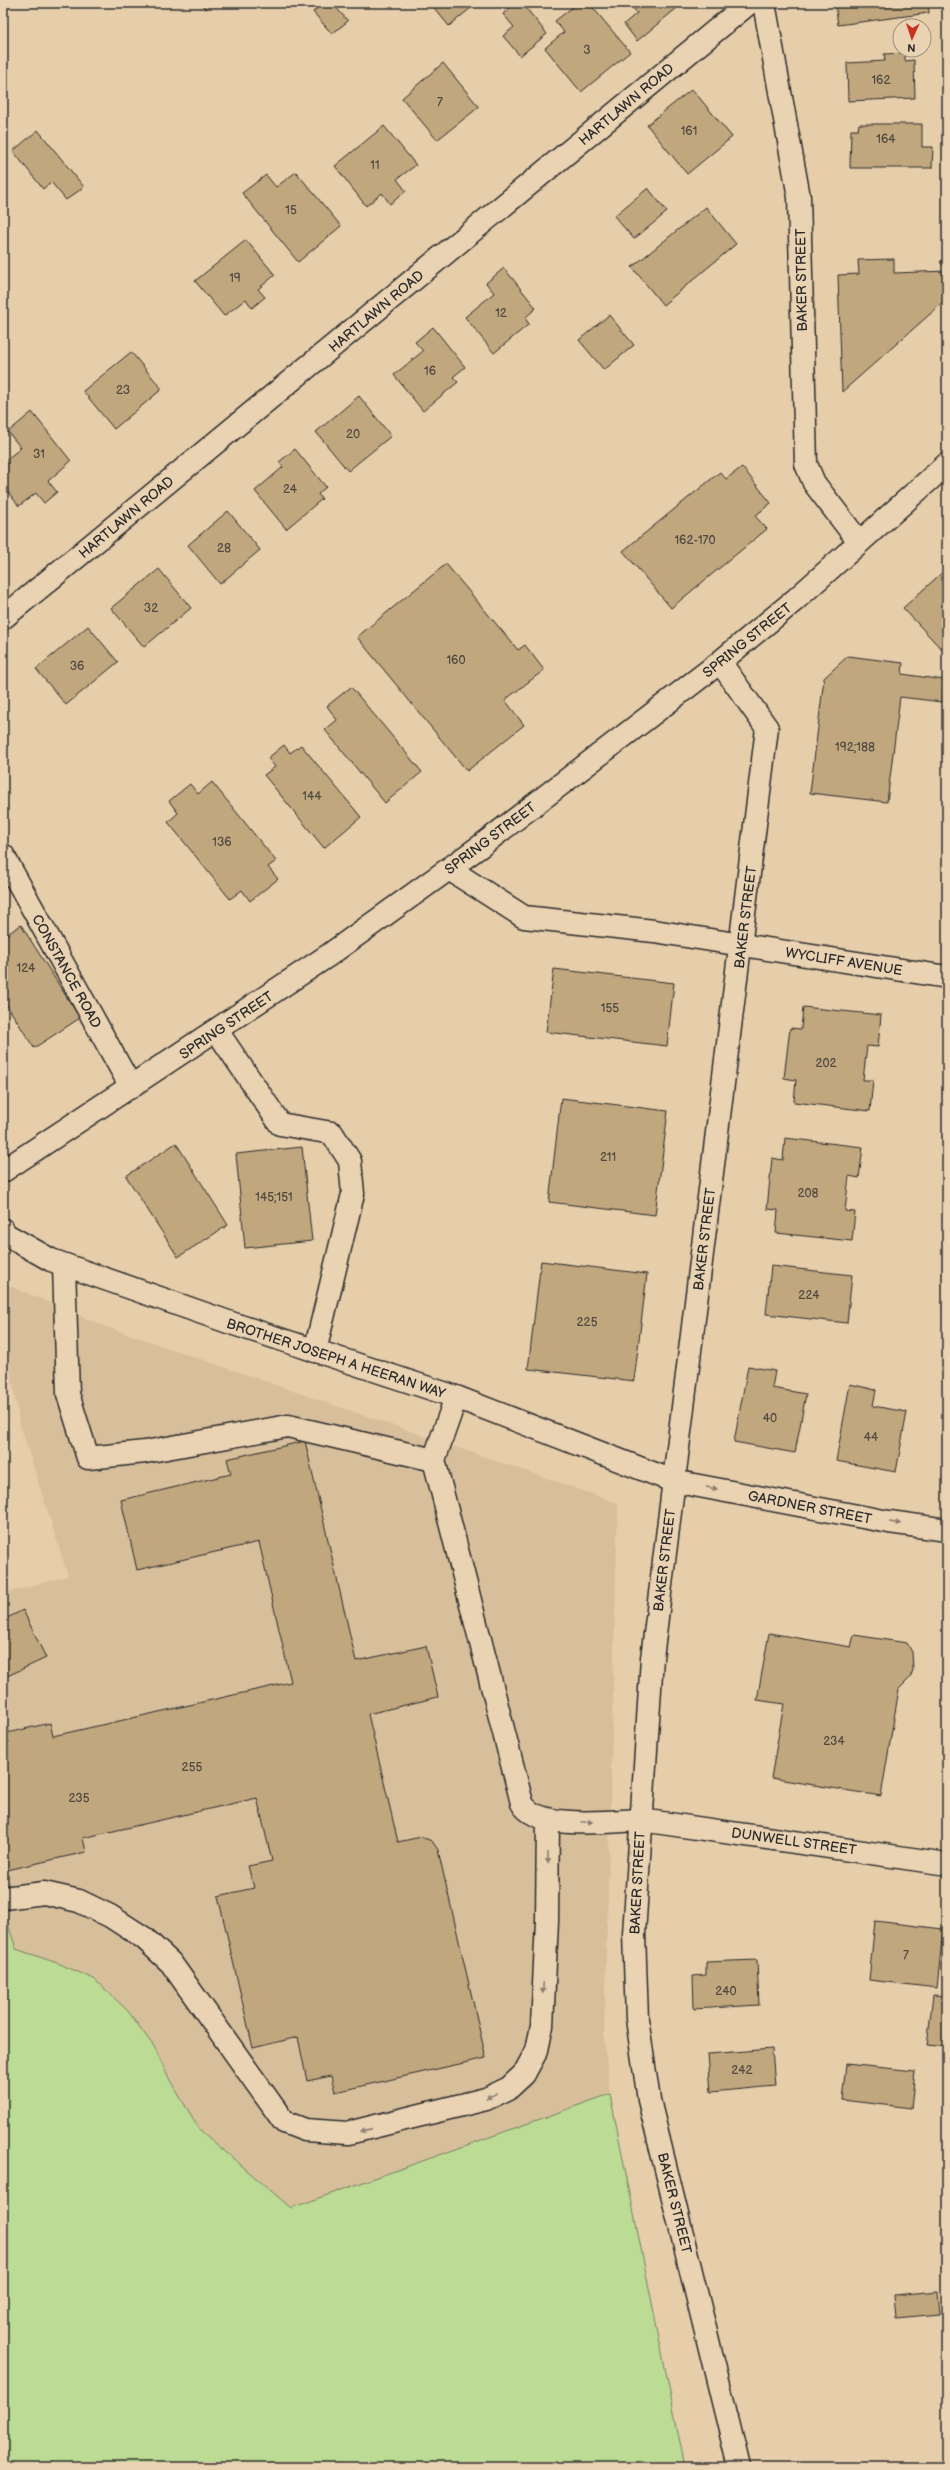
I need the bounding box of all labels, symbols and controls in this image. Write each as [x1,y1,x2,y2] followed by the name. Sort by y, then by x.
[892,18,932,58] north arrow
[907,41,916,54] text: N
[583,43,591,58] house number: 3
[575,60,677,149] street label: HARTLAWN ROAD
[871,73,891,88] house number: 162
[437,95,443,110] house number: 7
[681,124,697,139] house number: 161
[876,132,896,147] house number: 164
[370,158,380,173] house number: 11
[285,203,297,218] house number: 15
[792,228,811,332] street label: BAKER STREET
[325,267,427,356] street label: HARTLAWN ROAD
[229,271,241,286] house number: 19
[495,306,507,321] house number: 12
[424,364,436,379] house number: 16
[116,383,130,398] house number: 23
[346,427,360,442] house number: 20
[33,447,45,462] house number: 31
[75,473,177,562] street label: HARTLAWN ROAD
[283,482,298,497] house number: 24
[674,533,716,548] house number: 162-170
[217,541,231,556] house number: 28
[699,599,796,681] street label: SPRING STREET
[144,601,158,616] house number: 32
[446,653,466,668] house number: 160
[70,659,84,674] house number: 36
[835,740,875,755] house number: 192;188
[302,789,322,804] house number: 144
[441,798,540,878] street label: SPRING STREET
[212,835,232,850] house number: 136
[731,864,760,969] street label: BAKER STREET
[28,911,105,1031] street label: CONSTANCE ROAD
[784,944,904,979] street label: WYCLIFF AVENUE
[17,961,36,976] house number: 124
[176,987,277,1063] street label: SPRING STREET
[601,1001,619,1016] house number: 155
[815,1056,837,1071] house number: 202
[600,1150,616,1165] house number: 211
[690,1186,719,1291] street label: BAKER STREET
[797,1186,819,1201] house number: 208
[255,1190,293,1205] house number: 145;151
[798,1288,820,1303] house number: 224
[224,1315,448,1402] street label: BROTHER JOSEPH A HEERAN WAY
[576,1315,598,1330] house number: 225
[763,1411,777,1426] house number: 40
[864,1430,879,1445] house number: 44
[706,1486,718,1492] one-way arrow
[747,1487,874,1528] street label: GARDNER STREET
[650,1507,679,1612] street label: BAKER STREET
[888,1520,901,1526] one-way arrow
[823,1734,845,1749] house number: 234
[182,1760,203,1775] house number: 255
[68,1791,90,1806] house number: 235
[581,1819,594,1825] one-way arrow
[730,1824,858,1859] street label: DUNWELL STREET
[626,1830,649,1935] street label: BAKER STREET
[545,1852,551,1865] one-way arrow
[903,1948,909,1963] house number: 7
[540,1982,547,1994] one-way arrow
[715,1984,737,1999] house number: 240
[731,2063,753,2078] house number: 242
[485,2093,497,2099] one-way arrow
[359,2127,372,2133] one-way arrow
[654,2151,695,2256] street label: BAKER STREET

